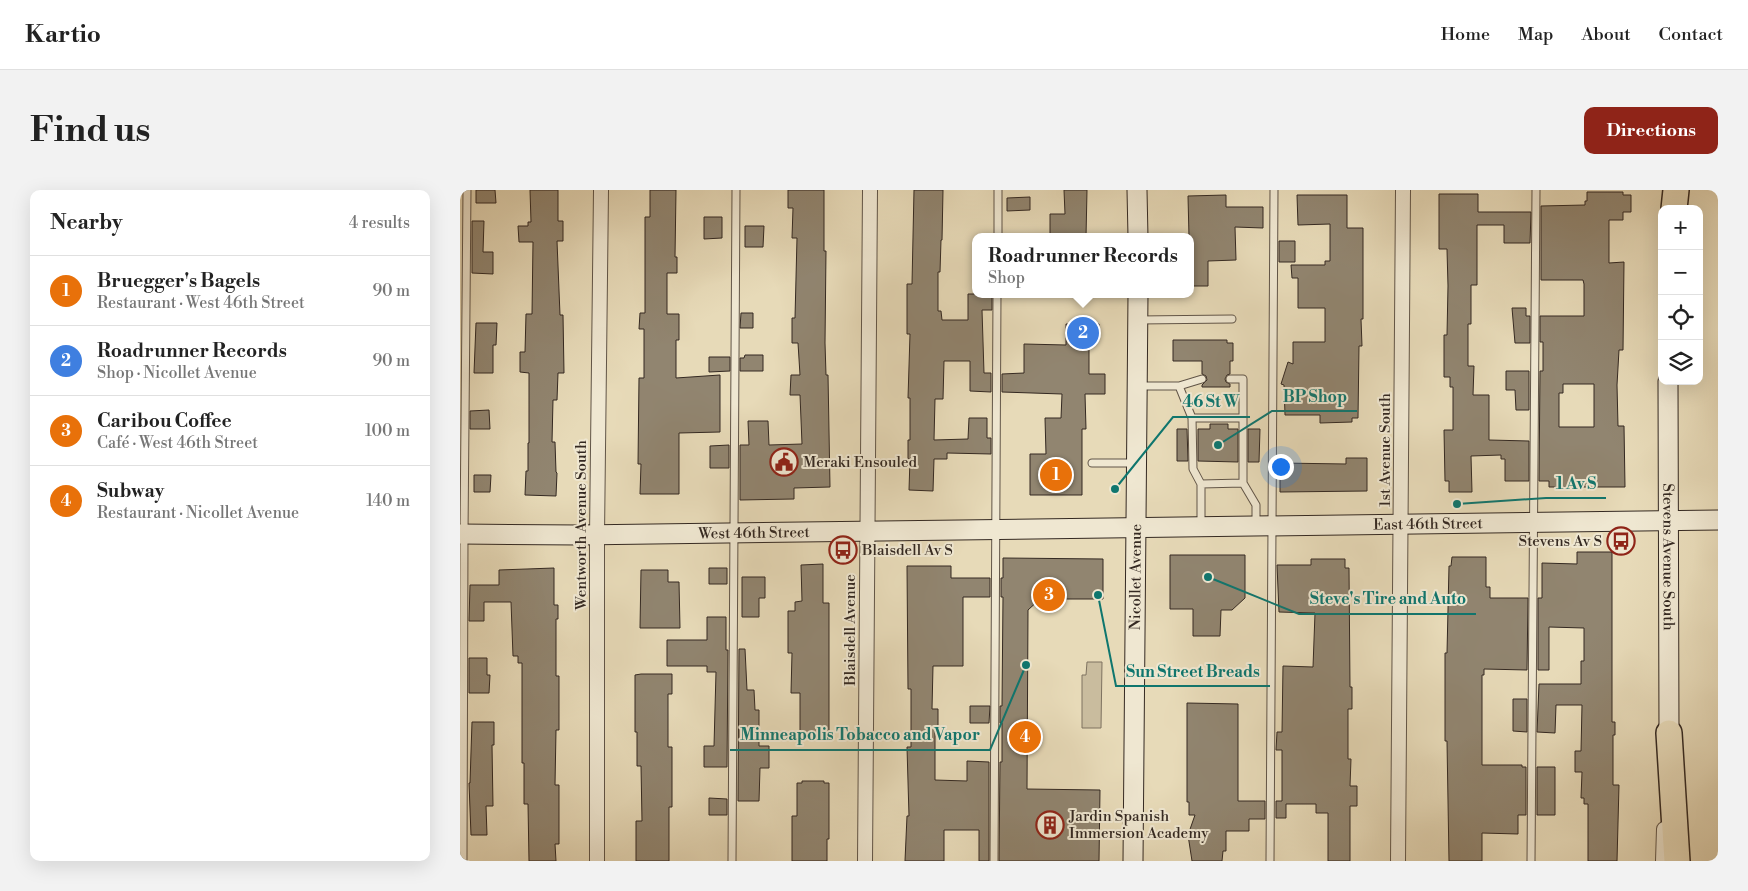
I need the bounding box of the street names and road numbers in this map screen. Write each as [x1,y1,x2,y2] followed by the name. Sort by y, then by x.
[1376,393,1395,507] street label: 1st Avenue South
[572,440,591,611] street label: Wentworth Avenue South
[1658,483,1678,631] street label: Stevens Avenue South
[1373,514,1483,535] street label: East 46th Street
[697,523,811,543] street label: West 46th Street
[1126,524,1146,630] street label: Nicollet Avenue
[841,574,860,687] street label: Blaisdell Avenue

